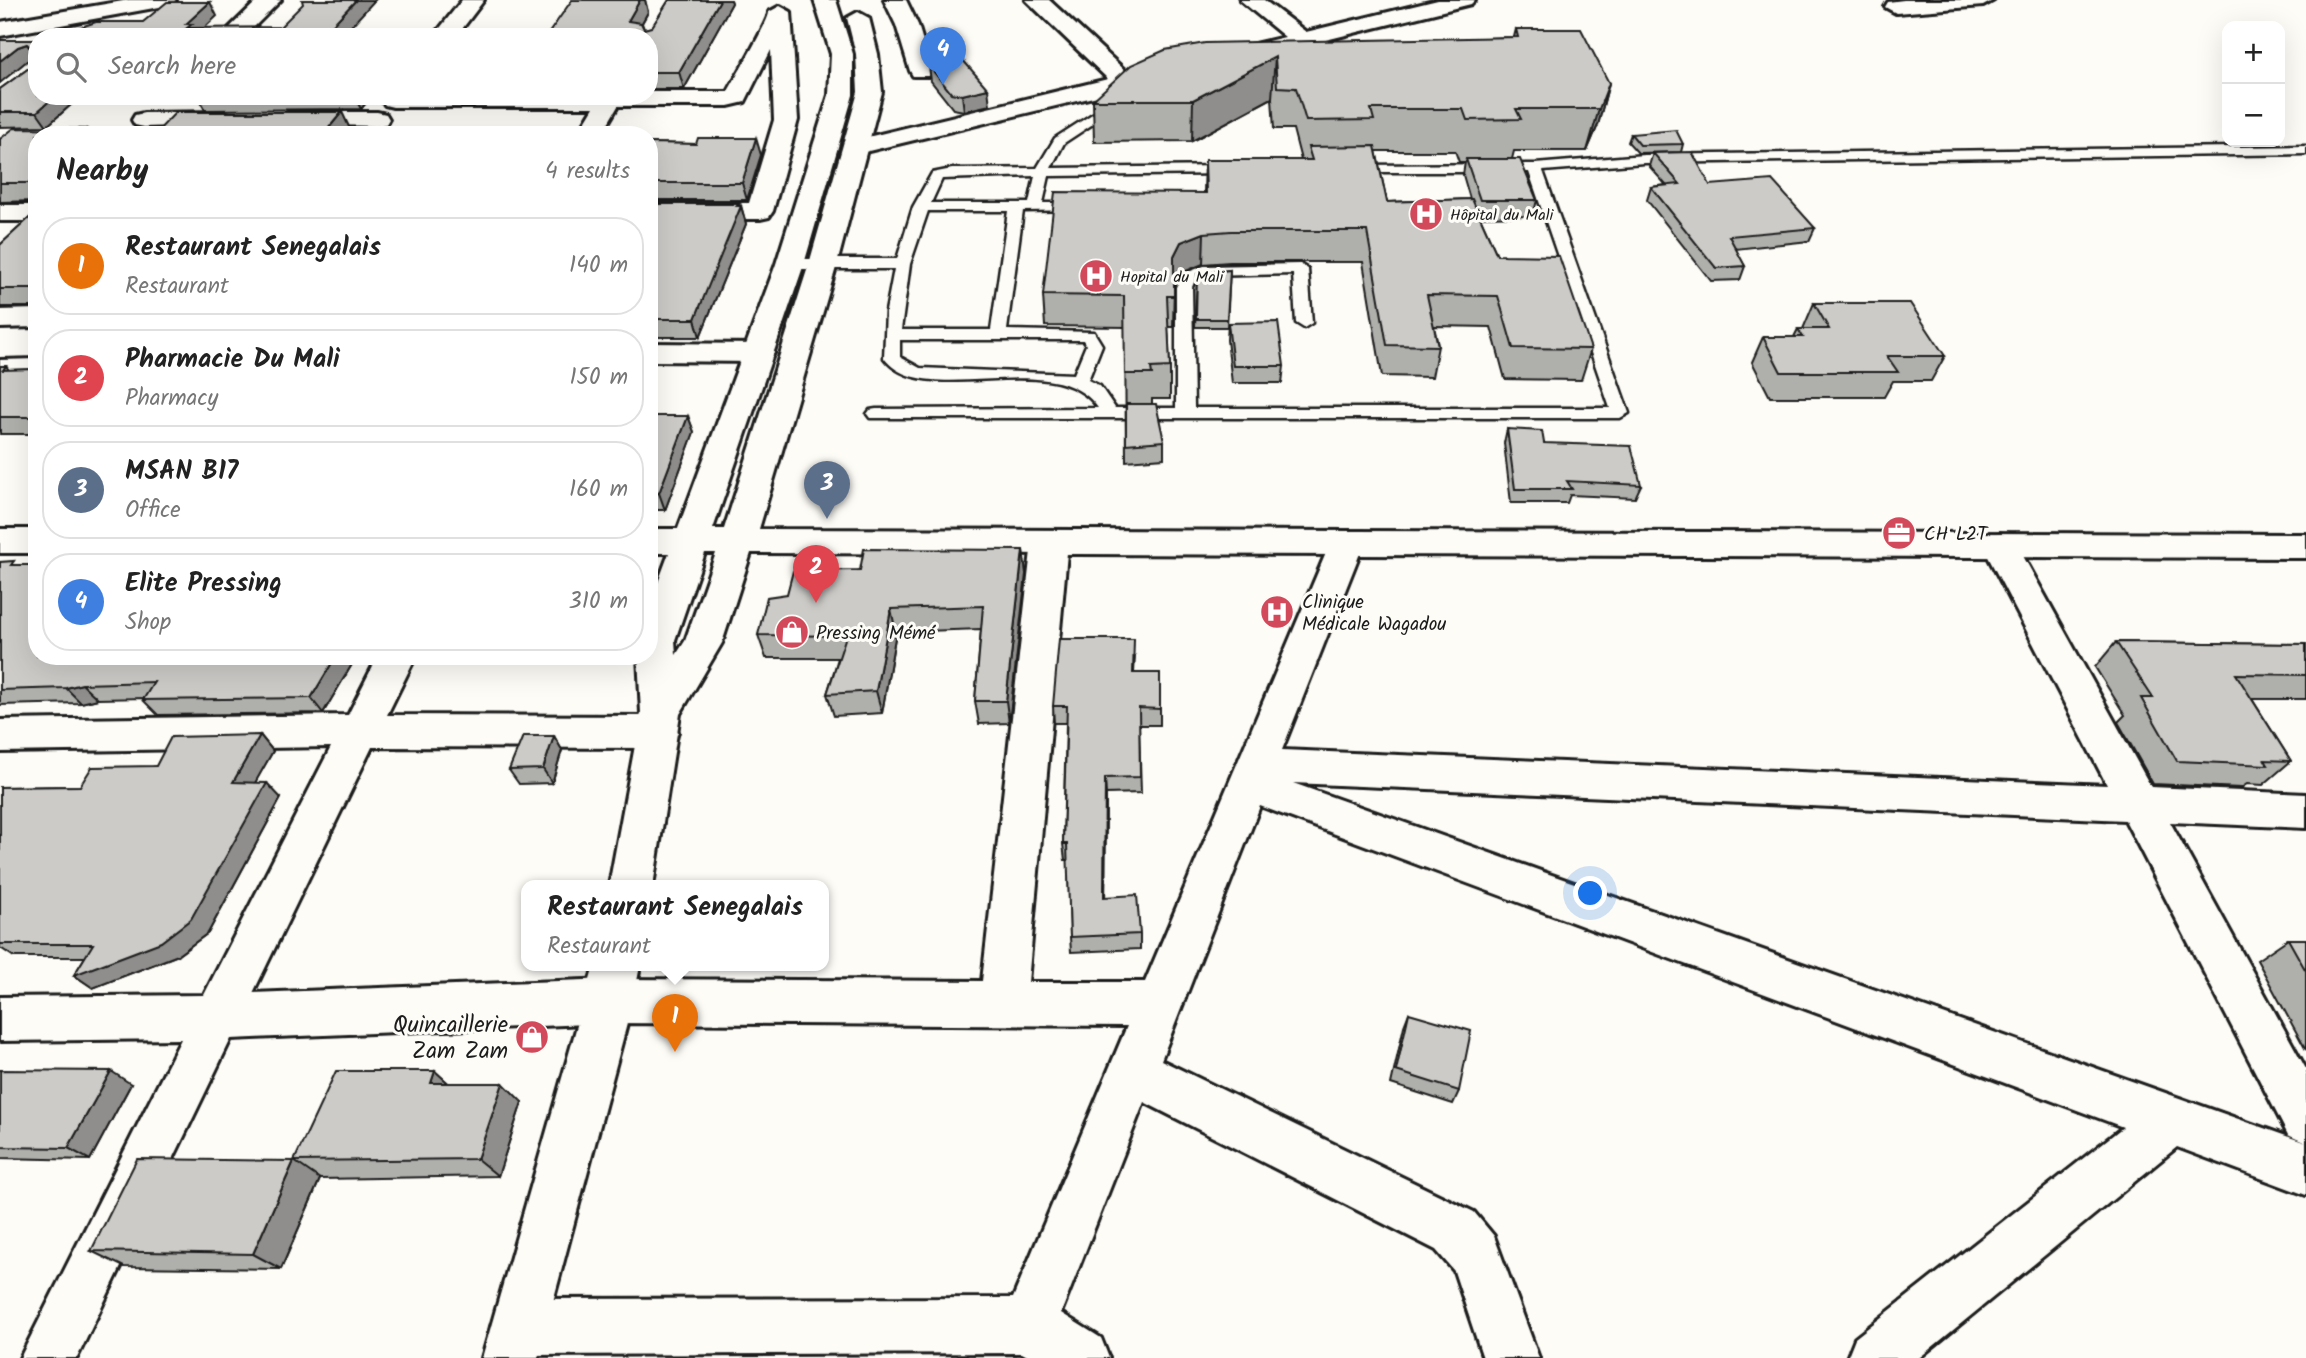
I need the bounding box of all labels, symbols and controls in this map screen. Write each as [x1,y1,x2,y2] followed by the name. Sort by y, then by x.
[2222,21,2285,147] map controls
[2222,21,2285,84] button: +
[920,27,966,85] pin: 4
[28,28,658,105] search box
[108,46,236,88] text: Search here
[52,48,90,86] icon: search
[2222,84,2285,147] button: −
[56,148,148,196] text: Nearby
[545,154,630,190] text: 4 results
[1407,195,1445,233] hospital icon: Hôpital du Mali
[1450,203,1555,228] place label: Hôpital du Mali
[125,227,381,269] text: Restaurant Senegalais
[78,248,84,284] text: 1
[569,248,628,284] text: 140 m
[1077,257,1115,295] hospital icon: Hopital du Mali
[1120,265,1225,290] place label: Hopital du Mali
[125,269,229,305] text: Restaurant
[125,339,340,381] text: Pharmacie Du Mali
[74,360,88,396] text: 2
[569,360,628,396] text: 150 m
[125,381,218,417] text: Pharmacy
[125,451,238,493] text: MSAN B17
[804,461,850,519] pin: 3
[75,472,87,508] text: 3
[569,472,628,508] text: 160 m
[125,493,180,529] text: Office
[1880,514,1918,552] office icon: CH L2T
[1924,520,1989,550] place label: CH L2T
[793,545,839,603] pin: 2
[125,563,282,605] text: Elite Pressing
[75,584,87,620] text: 4
[569,584,628,620] text: 310 m
[1302,588,1446,640] place label: Clinique Médicale Wagadou
[1258,593,1296,631] hospital icon: Clinique Médicale Wagadou
[125,605,171,641] text: Shop
[773,613,811,651] shop icon: Pressing Mémé
[816,619,936,649] place label: Pressing Mémé
[1573,876,1607,910] your location
[521,880,829,971] popup
[547,887,803,929] text: Restaurant Senegalais
[547,929,651,965] text: Restaurant
[652,994,698,1052] pin: 1
[393,1008,508,1070] place label: Quincaillerie Zam Zam
[513,1018,551,1056] shop icon: Quincaillerie Zam Zam

